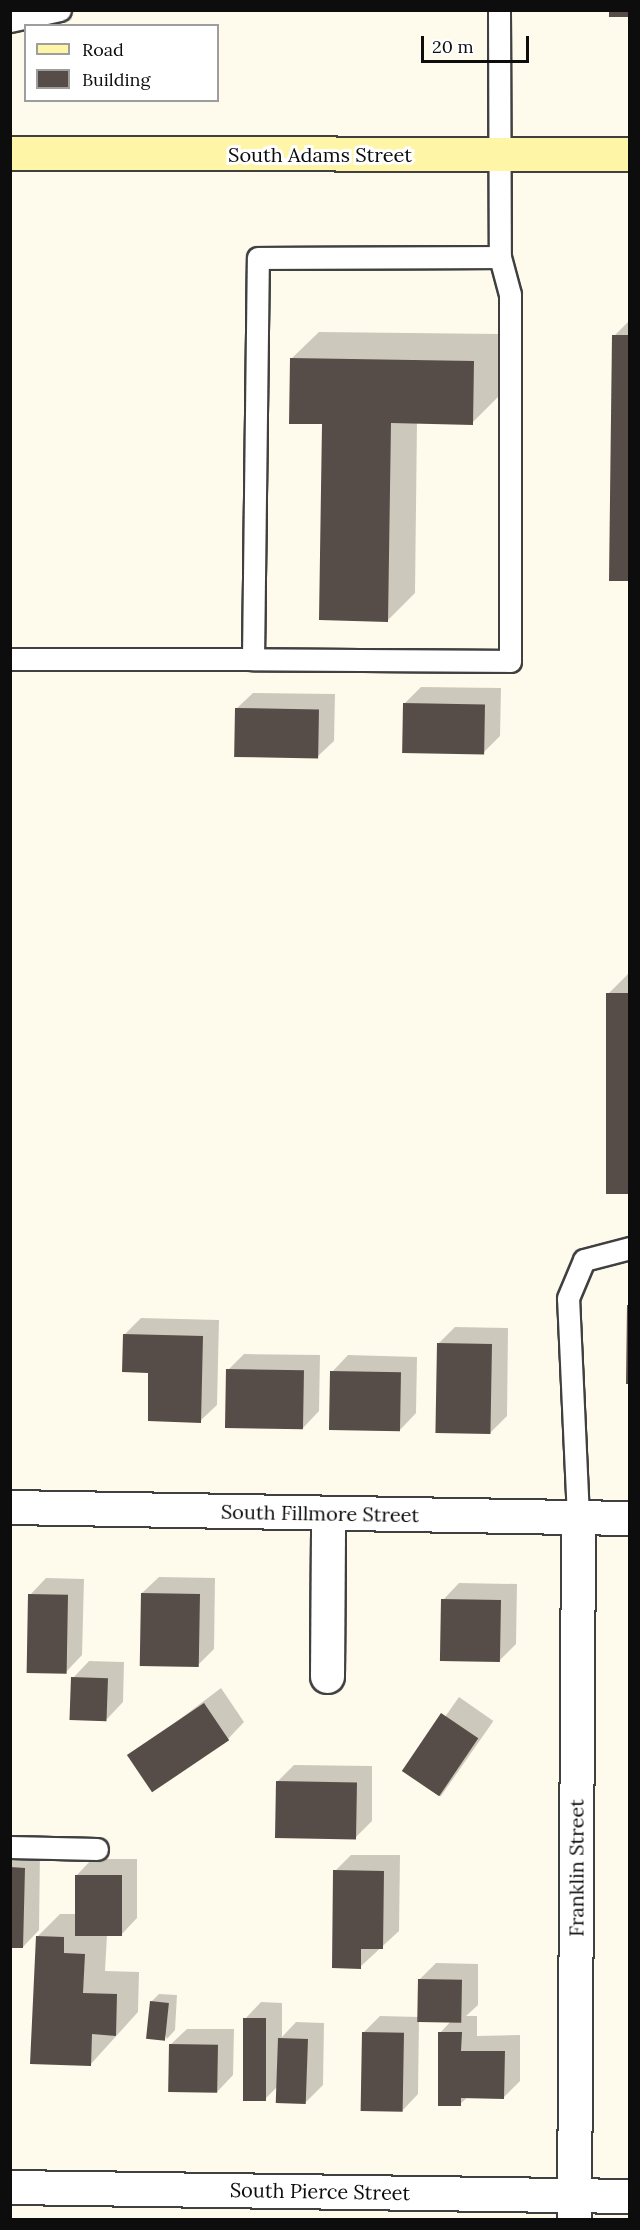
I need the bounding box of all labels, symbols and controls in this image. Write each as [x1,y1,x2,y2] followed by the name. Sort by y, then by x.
[24,24,219,102] legend
[424,24,532,62] scale bar
[432,35,474,58] text: 20 m
[82,38,124,61] text: Road
[82,68,150,91] text: Building
[228,142,412,166] street label: South Adams Street
[221,1499,419,1527] street label: South Fillmore Street
[564,1799,588,1937] street label: Franklin Street
[230,2177,410,2205] street label: South Pierce Street

